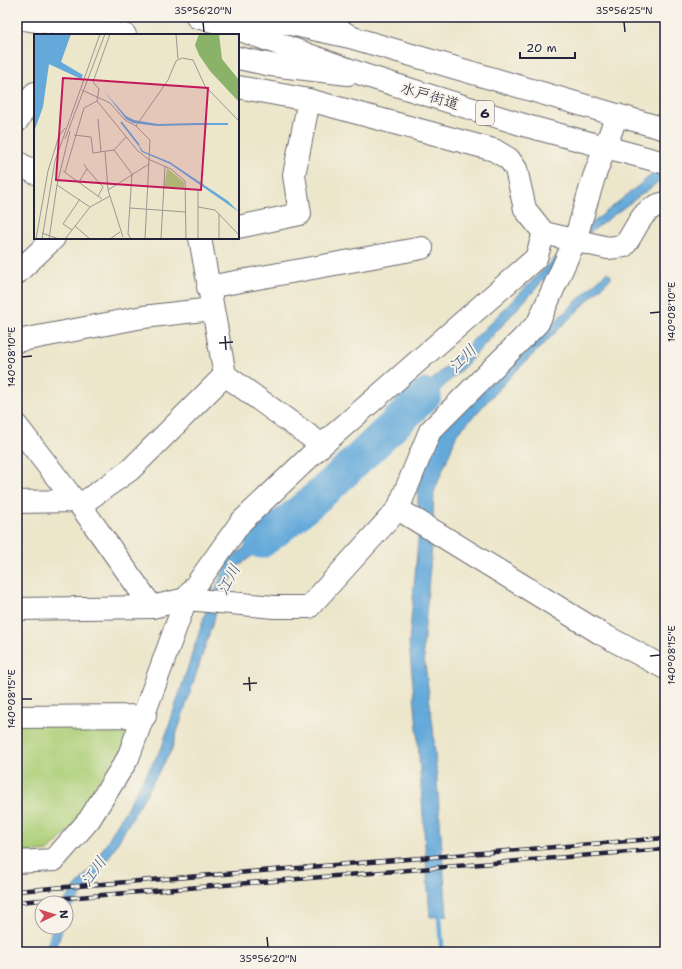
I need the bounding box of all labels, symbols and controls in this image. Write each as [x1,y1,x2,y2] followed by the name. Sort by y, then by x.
[174,4,232,17] text: 35°56'20"N
[595,4,653,17] text: 35°56'25"N
[34,34,239,239] inset map
[520,34,575,60] scale bar
[526,40,557,56] text: 20 m
[398,78,462,114] street label: 水戸街道
[476,101,494,125] road number: 6
[665,282,678,342] text: 140°08'10"E
[5,327,18,387] text: 140°08'10"E
[444,340,481,377] water label: 江川
[212,560,245,598] water label: 江川
[665,625,678,685] text: 140°08'15"E
[5,669,18,729] text: 140°08'15"E
[76,852,111,890] water label: 江川
[34,895,74,935] north arrow
[56,909,71,919] text: N
[239,952,297,965] text: 35°56'20"N

